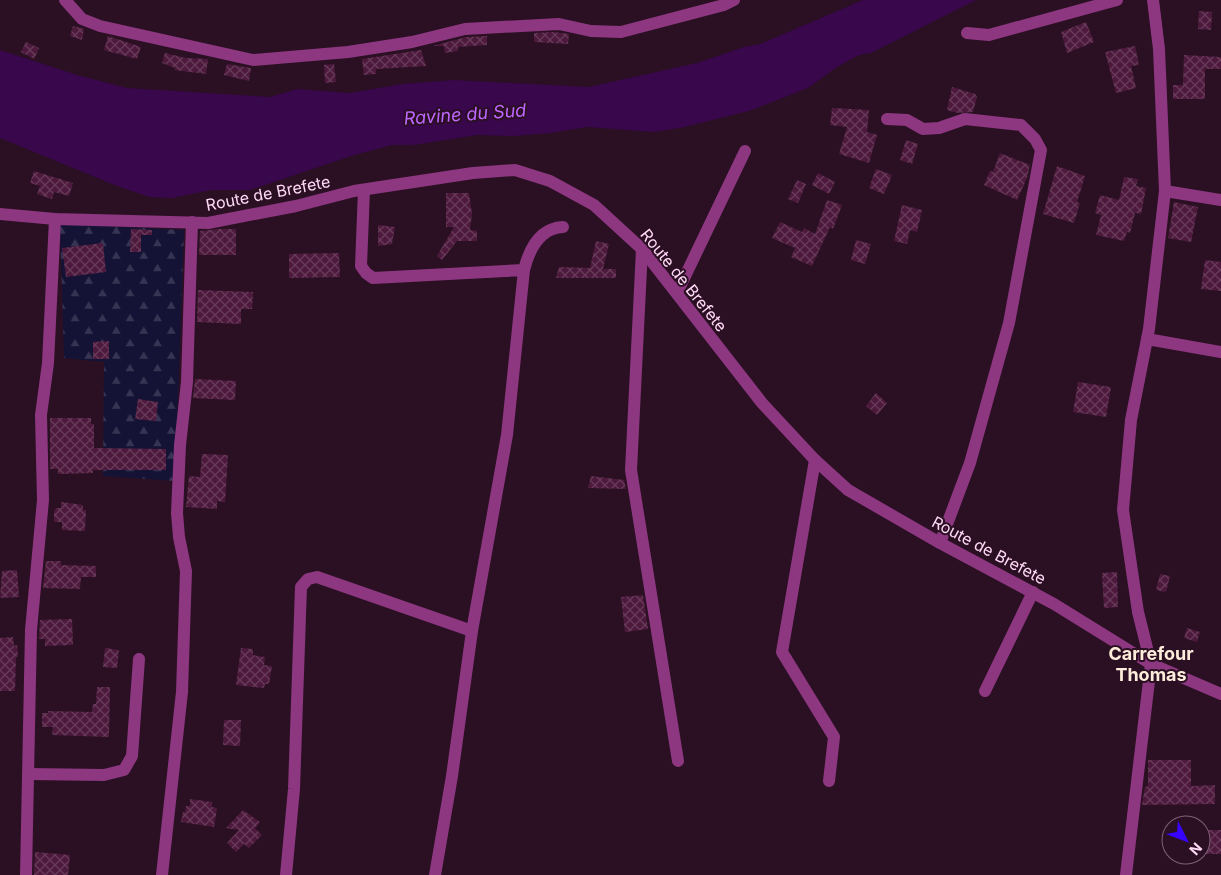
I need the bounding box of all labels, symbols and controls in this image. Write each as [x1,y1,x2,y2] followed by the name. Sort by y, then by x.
[403,99,527,129] water label: Ravine du Sud
[204,171,332,215] street label: Route de Brefete
[636,225,732,335] street label: Route de Brefete
[929,512,1049,588] street label: Route de Brefete
[1108,643,1194,685] district label: Carrefour Thomas
[1161,815,1211,865] north arrow
[1186,839,1206,859] text: N

